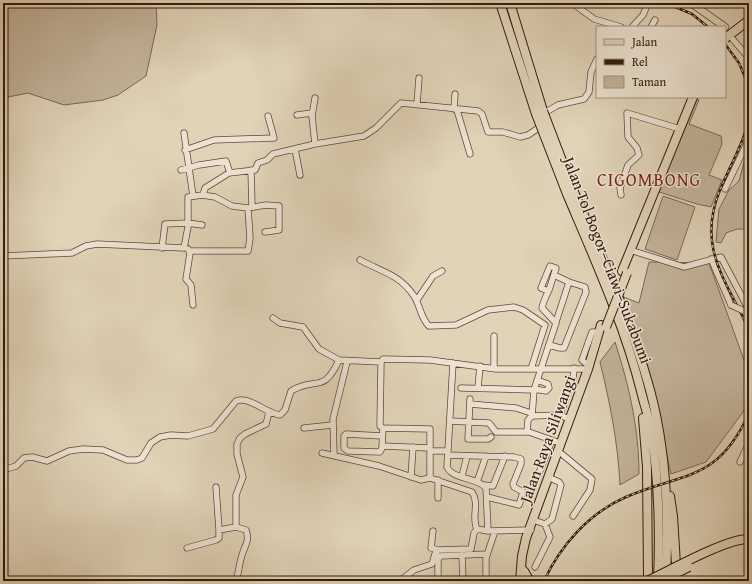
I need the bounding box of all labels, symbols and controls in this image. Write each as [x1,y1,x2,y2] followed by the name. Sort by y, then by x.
[596,26,726,98] legend
[630,33,657,50] text: Jalan
[632,53,649,70] text: Rel
[632,73,666,90] text: Taman
[557,151,659,367] street label: Jalan Tol Bogor–Ciawi–Sukabumi
[597,166,701,193] district label: CIGOMBONG
[512,371,581,508] street label: Jalan Raya Siliwangi

